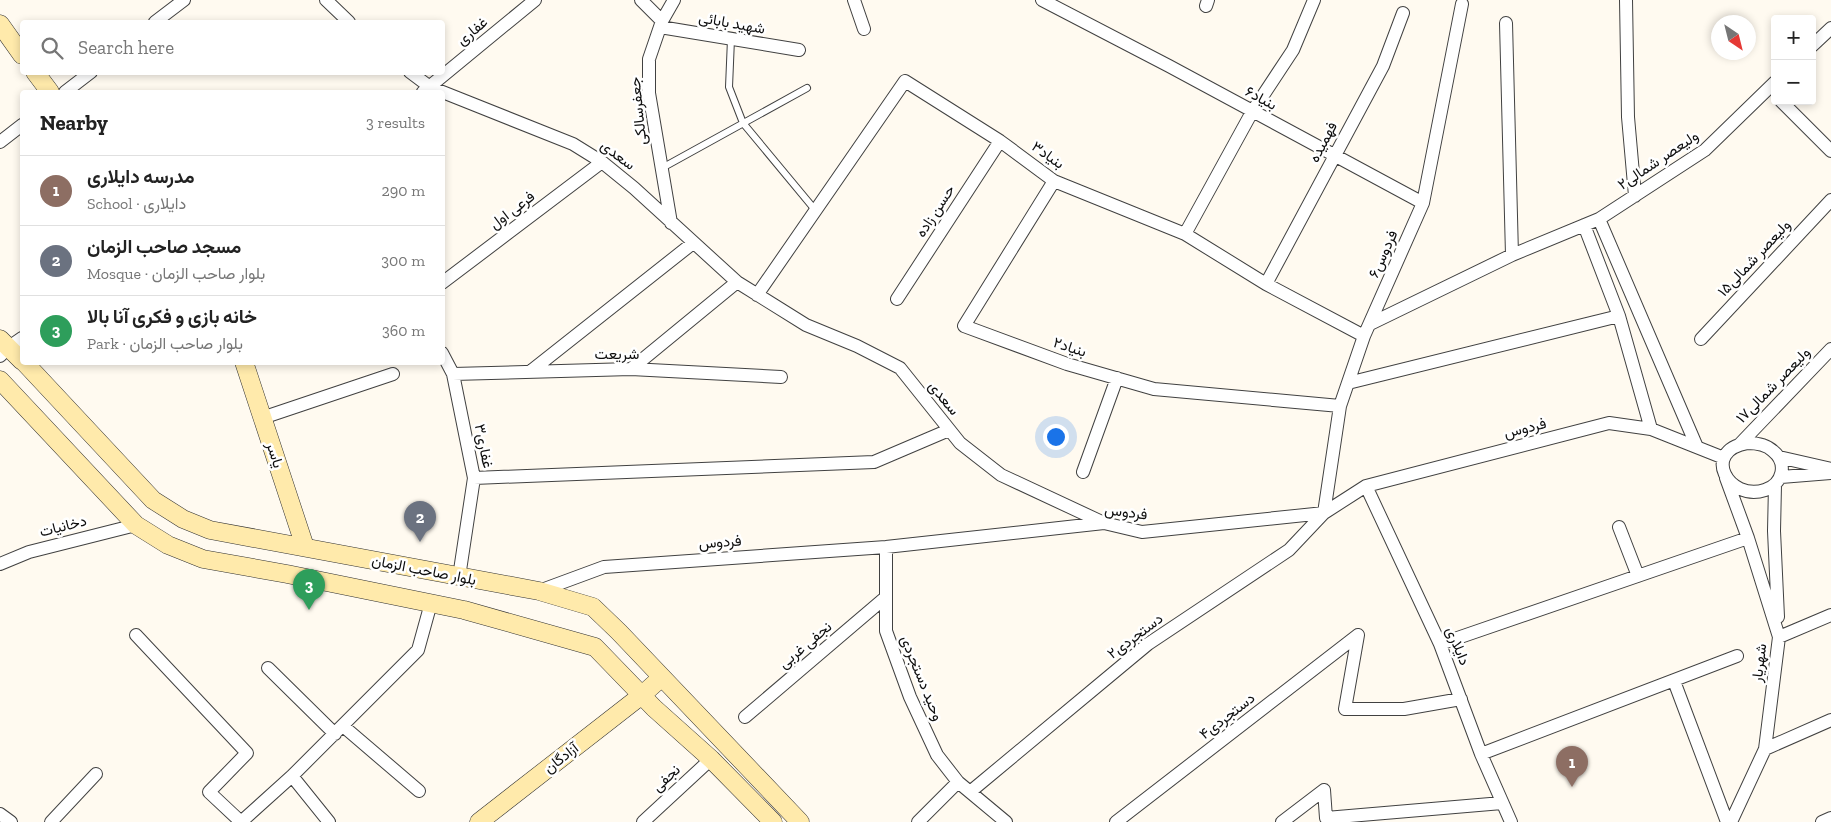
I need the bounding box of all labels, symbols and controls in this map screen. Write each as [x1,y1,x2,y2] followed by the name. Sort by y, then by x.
[697,8,767,39] street label: شهید بابائی
[453,13,492,50] street label: غفاری
[1711,15,1756,60] north arrow
[1771,15,1816,105] map controls
[1771,15,1816,60] button: +
[20,20,445,75] search box
[38,34,66,62] icon: search
[78,36,174,59] text: Search here
[1771,60,1816,105] button: −
[625,76,652,146] street label: جعفرسالکی
[1242,82,1280,114] street label: بنیاد۶
[40,110,108,135] text: Nearby
[366,113,425,132] text: 3 results
[1305,119,1341,165] street label: فهمیده
[1614,126,1702,194] street label: ولیعصر شمالی۲
[596,136,639,175] street label: سعدی
[1028,137,1068,173] street label: بنیاد۳
[87,165,195,188] text: مدرسه دایلاری
[53,181,59,200] text: 1
[382,181,425,200] text: 290 m
[911,181,959,241] street label: حسن زاده
[486,187,539,234] street label: فرعی اول
[87,194,186,213] text: School · دایلاری
[1714,216,1795,301] street label: ولیعصر شمالی۱۵
[1365,227,1402,281] street label: فردوس۶
[87,235,241,258] text: مسجد صاحب الزمان
[52,251,60,270] text: 2
[381,251,425,270] text: 300 m
[87,264,265,283] text: Mosque · بلوار صاحب الزمان
[87,305,257,328] text: خانه بازی و فکری آنا بالا
[52,321,60,340] text: 3
[382,321,425,340] text: 360 m
[1051,333,1089,361] street label: بنیاد۲
[87,334,243,353] text: Park · بلوار صاحب الزمان
[1732,343,1814,427] street label: ولیعصر شمالی۱۷
[595,345,640,363] street label: شریعت
[924,377,963,420] street label: سعدی
[1502,414,1548,443] street label: فردوس
[470,422,497,470] street label: غفاری۳
[1043,424,1069,450] your location
[262,439,288,470] street label: یاسر
[1103,500,1149,525] street label: فردوس
[404,501,436,542] pin: 2
[38,511,88,541] street label: دخانیات
[698,532,742,553] street label: فردوس
[370,551,478,589] street label: بلوار صاحب الزمان
[293,569,325,610] pin: 3
[1104,609,1167,664] street label: دستجردی۲
[775,618,836,673] street label: نجفی غربی
[1441,624,1474,668] street label: دایلاری
[896,633,947,724] street label: وحید دستجردی
[1748,642,1770,684] street label: شهریار
[1196,689,1259,744] street label: دستجردی۴
[540,738,583,777] street label: آزادگان
[1556,746,1588,787] pin: 1
[648,761,684,796] street label: نجفی

